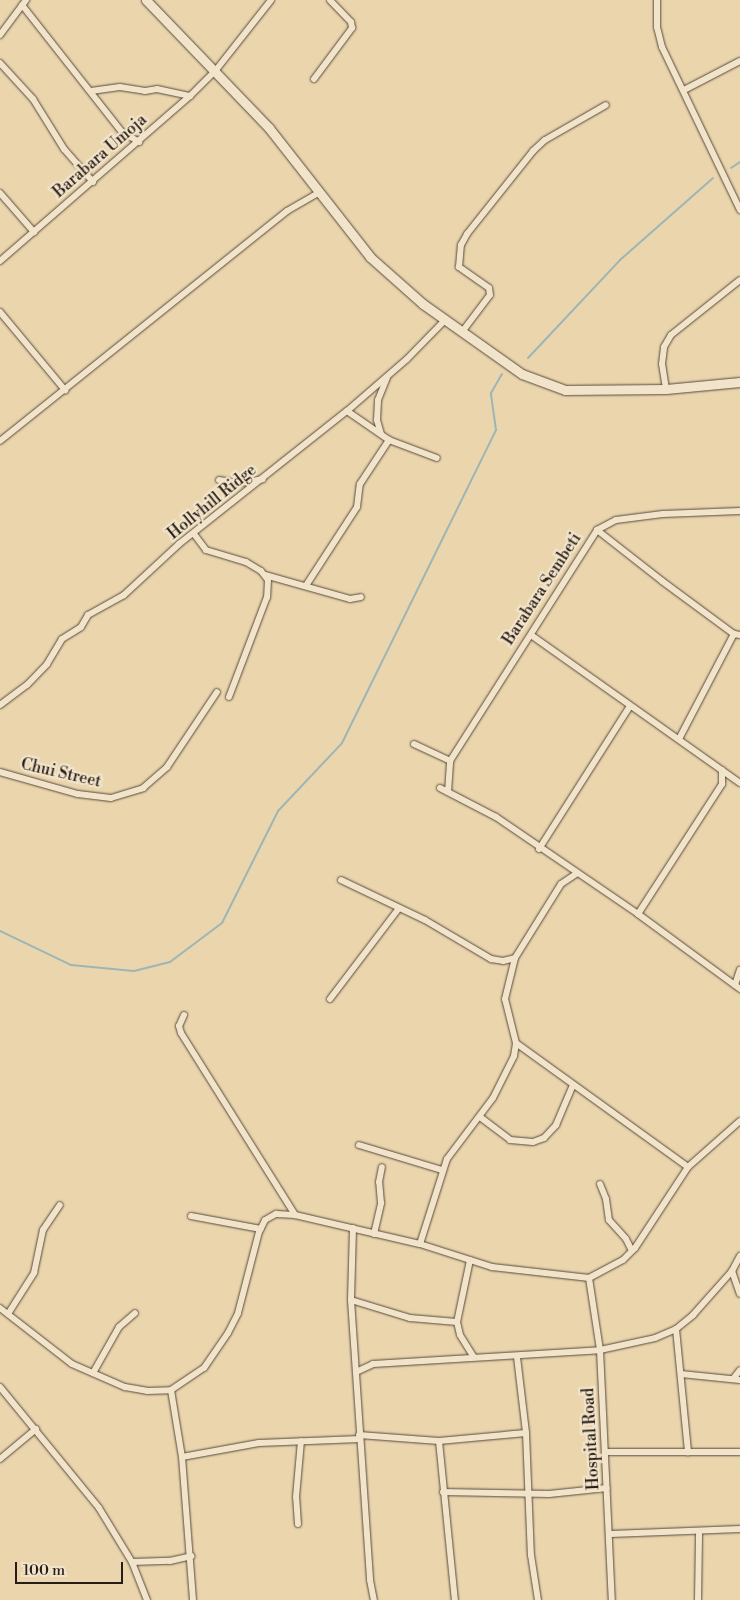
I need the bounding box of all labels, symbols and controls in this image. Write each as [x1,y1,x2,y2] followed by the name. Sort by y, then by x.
[49,110,151,202] street label: Barabara Umoja
[164,460,260,544] street label: Hollyhill Ridge
[499,530,585,648] street label: Barabara Sembeti
[19,754,103,792] street label: Chui Street
[579,1387,603,1491] street label: Hospital Road
[18,1552,125,1584] scale bar
[23,1561,65,1580] text: 100 m

